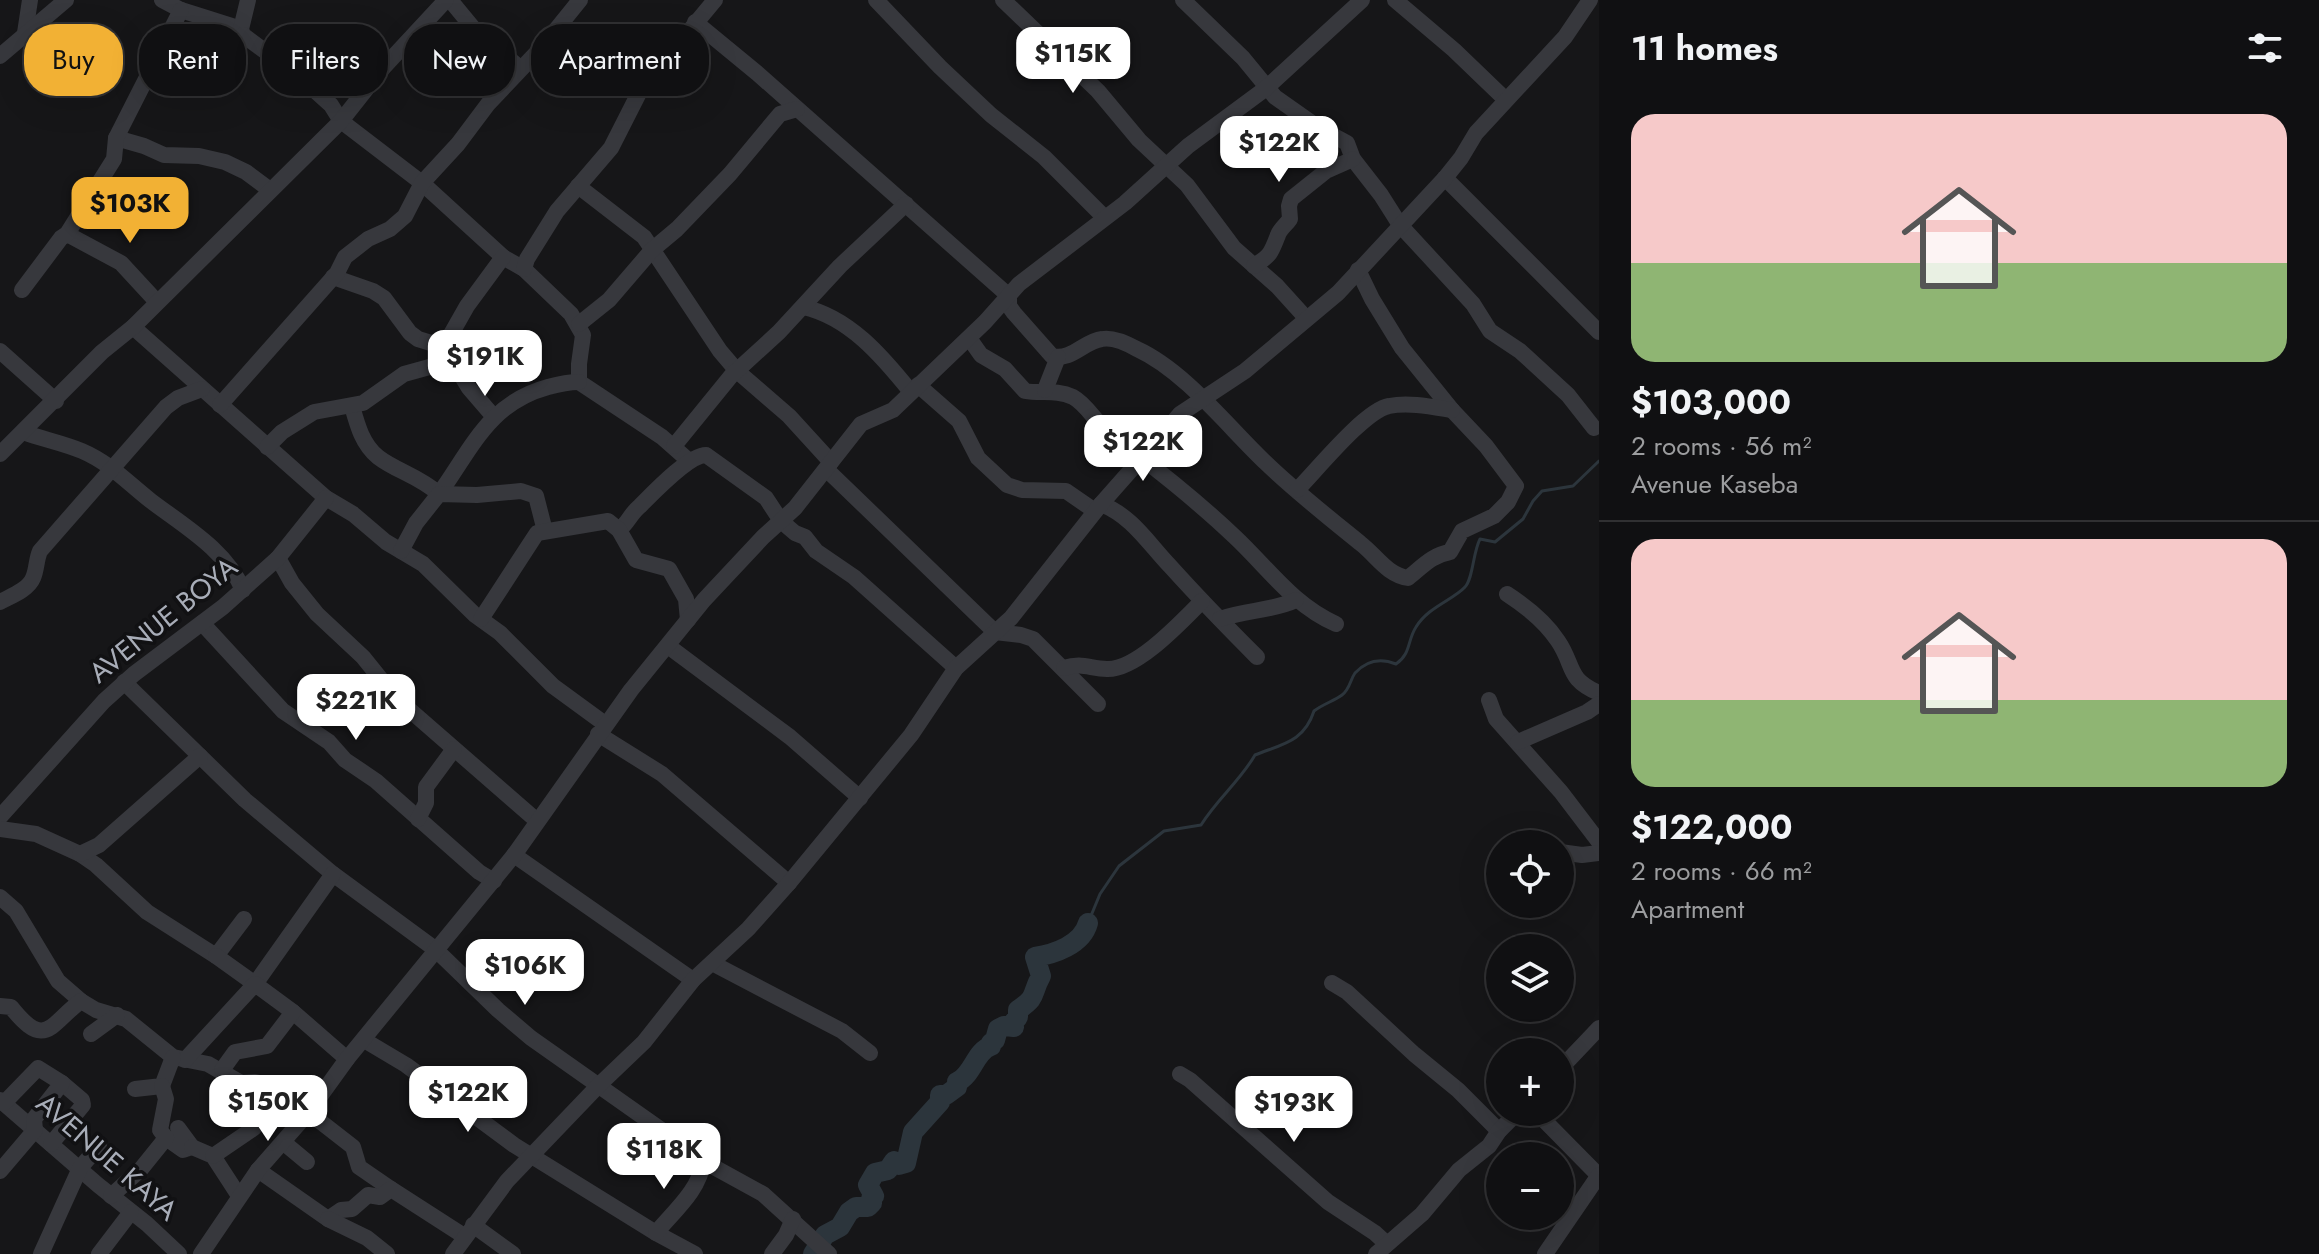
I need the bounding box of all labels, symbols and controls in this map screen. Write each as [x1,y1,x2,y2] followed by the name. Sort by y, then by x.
[24,24,123,96] chip: Buy
[139,24,246,96] chip: Rent
[262,24,388,96] chip: Filters
[404,24,515,96] chip: New
[531,24,709,96] chip: Apartment
[1631,24,1778,73] text: 11 homes
[2243,26,2287,70] icon: filters
[1017,27,1129,95] pin: $115K
[1034,34,1112,72] text: $115K
[1223,116,1335,184] pin: $122K
[1238,123,1320,161] text: $122K
[1887,166,2031,310] icon: home
[74,177,186,245] pin: $103K
[90,184,170,222] text: $103K
[429,330,541,398] pin: $191K
[446,337,524,375] text: $191K
[1631,378,1791,427] text: $103,000
[1087,415,1199,483] pin: $122K
[1102,422,1184,460] text: $122K
[1631,427,1811,465] text: 2 rooms · 56 m²
[1631,465,1798,503] text: Avenue Kaseba
[80,547,247,693] street label: AVENUE BOYA
[1887,591,2031,735] icon: home
[300,674,412,742] pin: $221K
[315,681,397,719] text: $221K
[1631,803,1793,852] text: $122,000
[1486,830,1574,1230] map controls
[1486,830,1574,918] button: locate
[1631,852,1812,890] text: 2 rooms · 66 m²
[1631,890,1744,928] text: Apartment
[1486,934,1574,1022] button: layers
[469,939,581,1007] pin: $106K
[484,946,566,984] text: $106K
[1486,1038,1574,1126] button: +
[412,1066,524,1134] pin: $122K
[427,1073,509,1111] text: $122K
[212,1075,324,1143] pin: $150K
[1238,1076,1350,1144] pin: $193K
[227,1082,309,1120] text: $150K
[1253,1083,1335,1121] text: $193K
[27,1084,187,1231] street label: AVENUE KAYA
[608,1123,720,1191] pin: $118K
[625,1130,703,1168] text: $118K
[1486,1142,1574,1230] button: −

